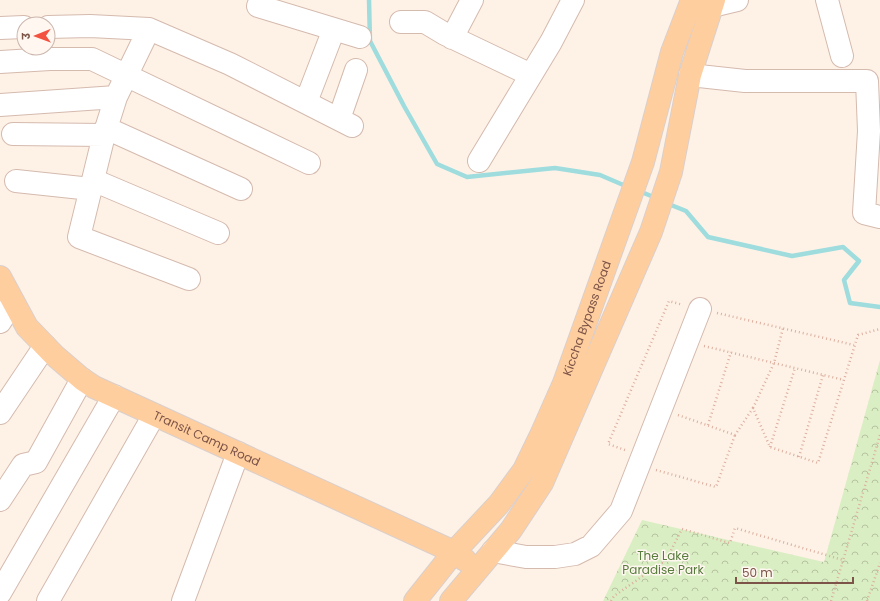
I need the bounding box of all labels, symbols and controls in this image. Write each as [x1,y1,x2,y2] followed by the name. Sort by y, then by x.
[16,16,56,56] north arrow
[18,32,34,40] text: उ
[558,258,615,378] street label: Kiccha Bypass Road
[151,406,263,470] street label: Transit Camp Road
[622,547,704,578] park label: The Lake Paradise Park
[736,559,853,585] scale bar
[742,564,773,581] text: 50 m

